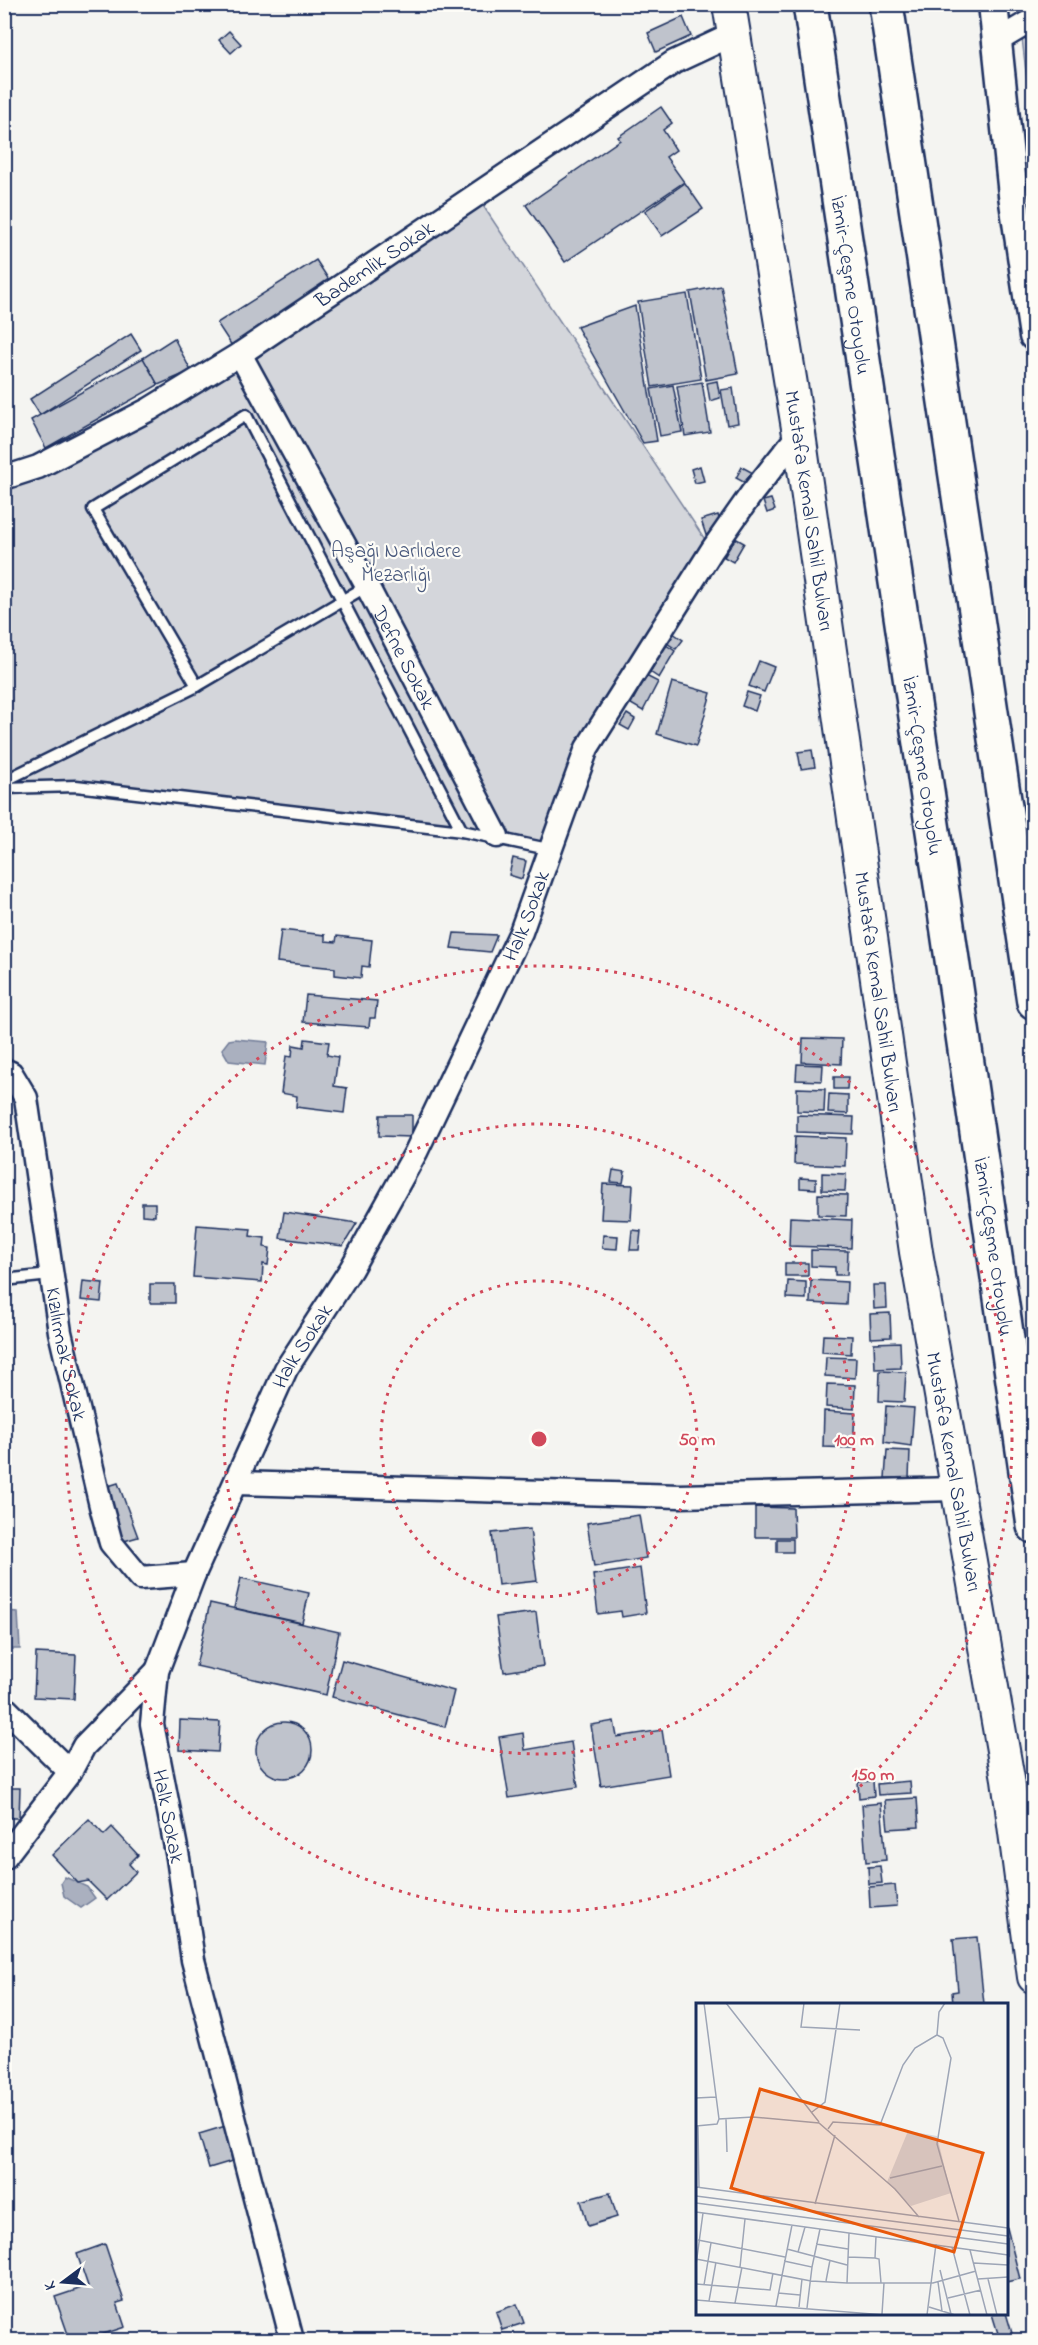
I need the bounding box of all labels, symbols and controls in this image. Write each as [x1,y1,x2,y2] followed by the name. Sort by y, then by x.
[821,194,878,377] street label: İzmir-Çeşme Otoyolu
[309,214,442,317] street label: Bademlik Sokak
[775,388,840,633] street label: Mustafa Kemal Sahil Bulvarı
[331,537,462,593] park label: Aşağı Narlıdere Mezarlığı
[363,601,442,716] street label: Defne Sokak
[893,674,949,858] street label: İzmir-Çeşme Otoyolu
[496,866,559,967] street label: Halk Sokak
[845,870,909,1114] street label: Mustafa Kemal Sahil Bulvarı
[964,1155,1020,1338] street label: İzmir-Çeşme Otoyolu
[37,1285,94,1425] street label: Kızılırmak Sokak
[266,1298,342,1394] street label: Halk Sokak
[917,1350,988,1594] street label: Mustafa Kemal Sahil Bulvarı
[679,1428,715,1454] text: 50 m
[834,1428,874,1454] text: 100 m
[529,1429,549,1449] centre of rings
[852,1763,894,1789] text: 150 m
[143,1767,191,1867] street label: Halk Sokak
[696,2003,1008,2315] inset map
[33,2252,93,2312] north arrow
[38,2277,63,2293] text: K

